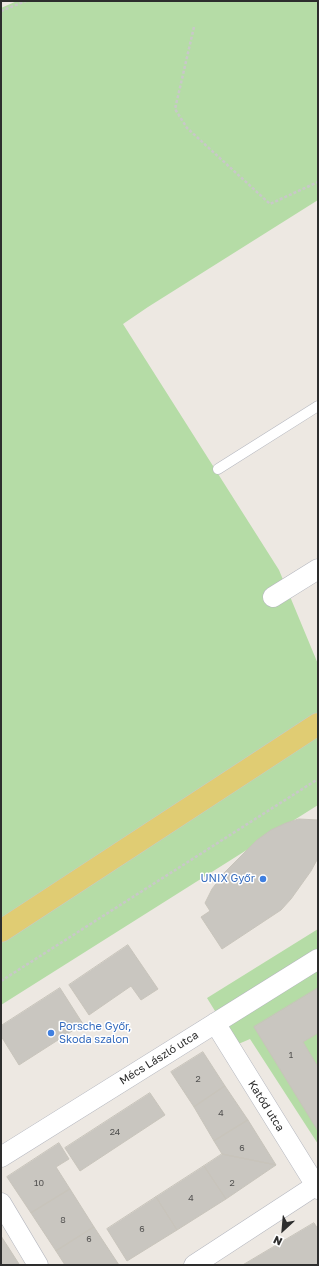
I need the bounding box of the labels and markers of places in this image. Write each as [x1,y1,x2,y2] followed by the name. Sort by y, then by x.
[201,872,255,886] place label: UNIX Győr
[258,874,268,884] marker: UNIX Győr
[59,1020,131,1046] place label: Porsche Győr, Skoda szalon
[46,1028,56,1038] marker: Porsche Győr, Skoda szalon

